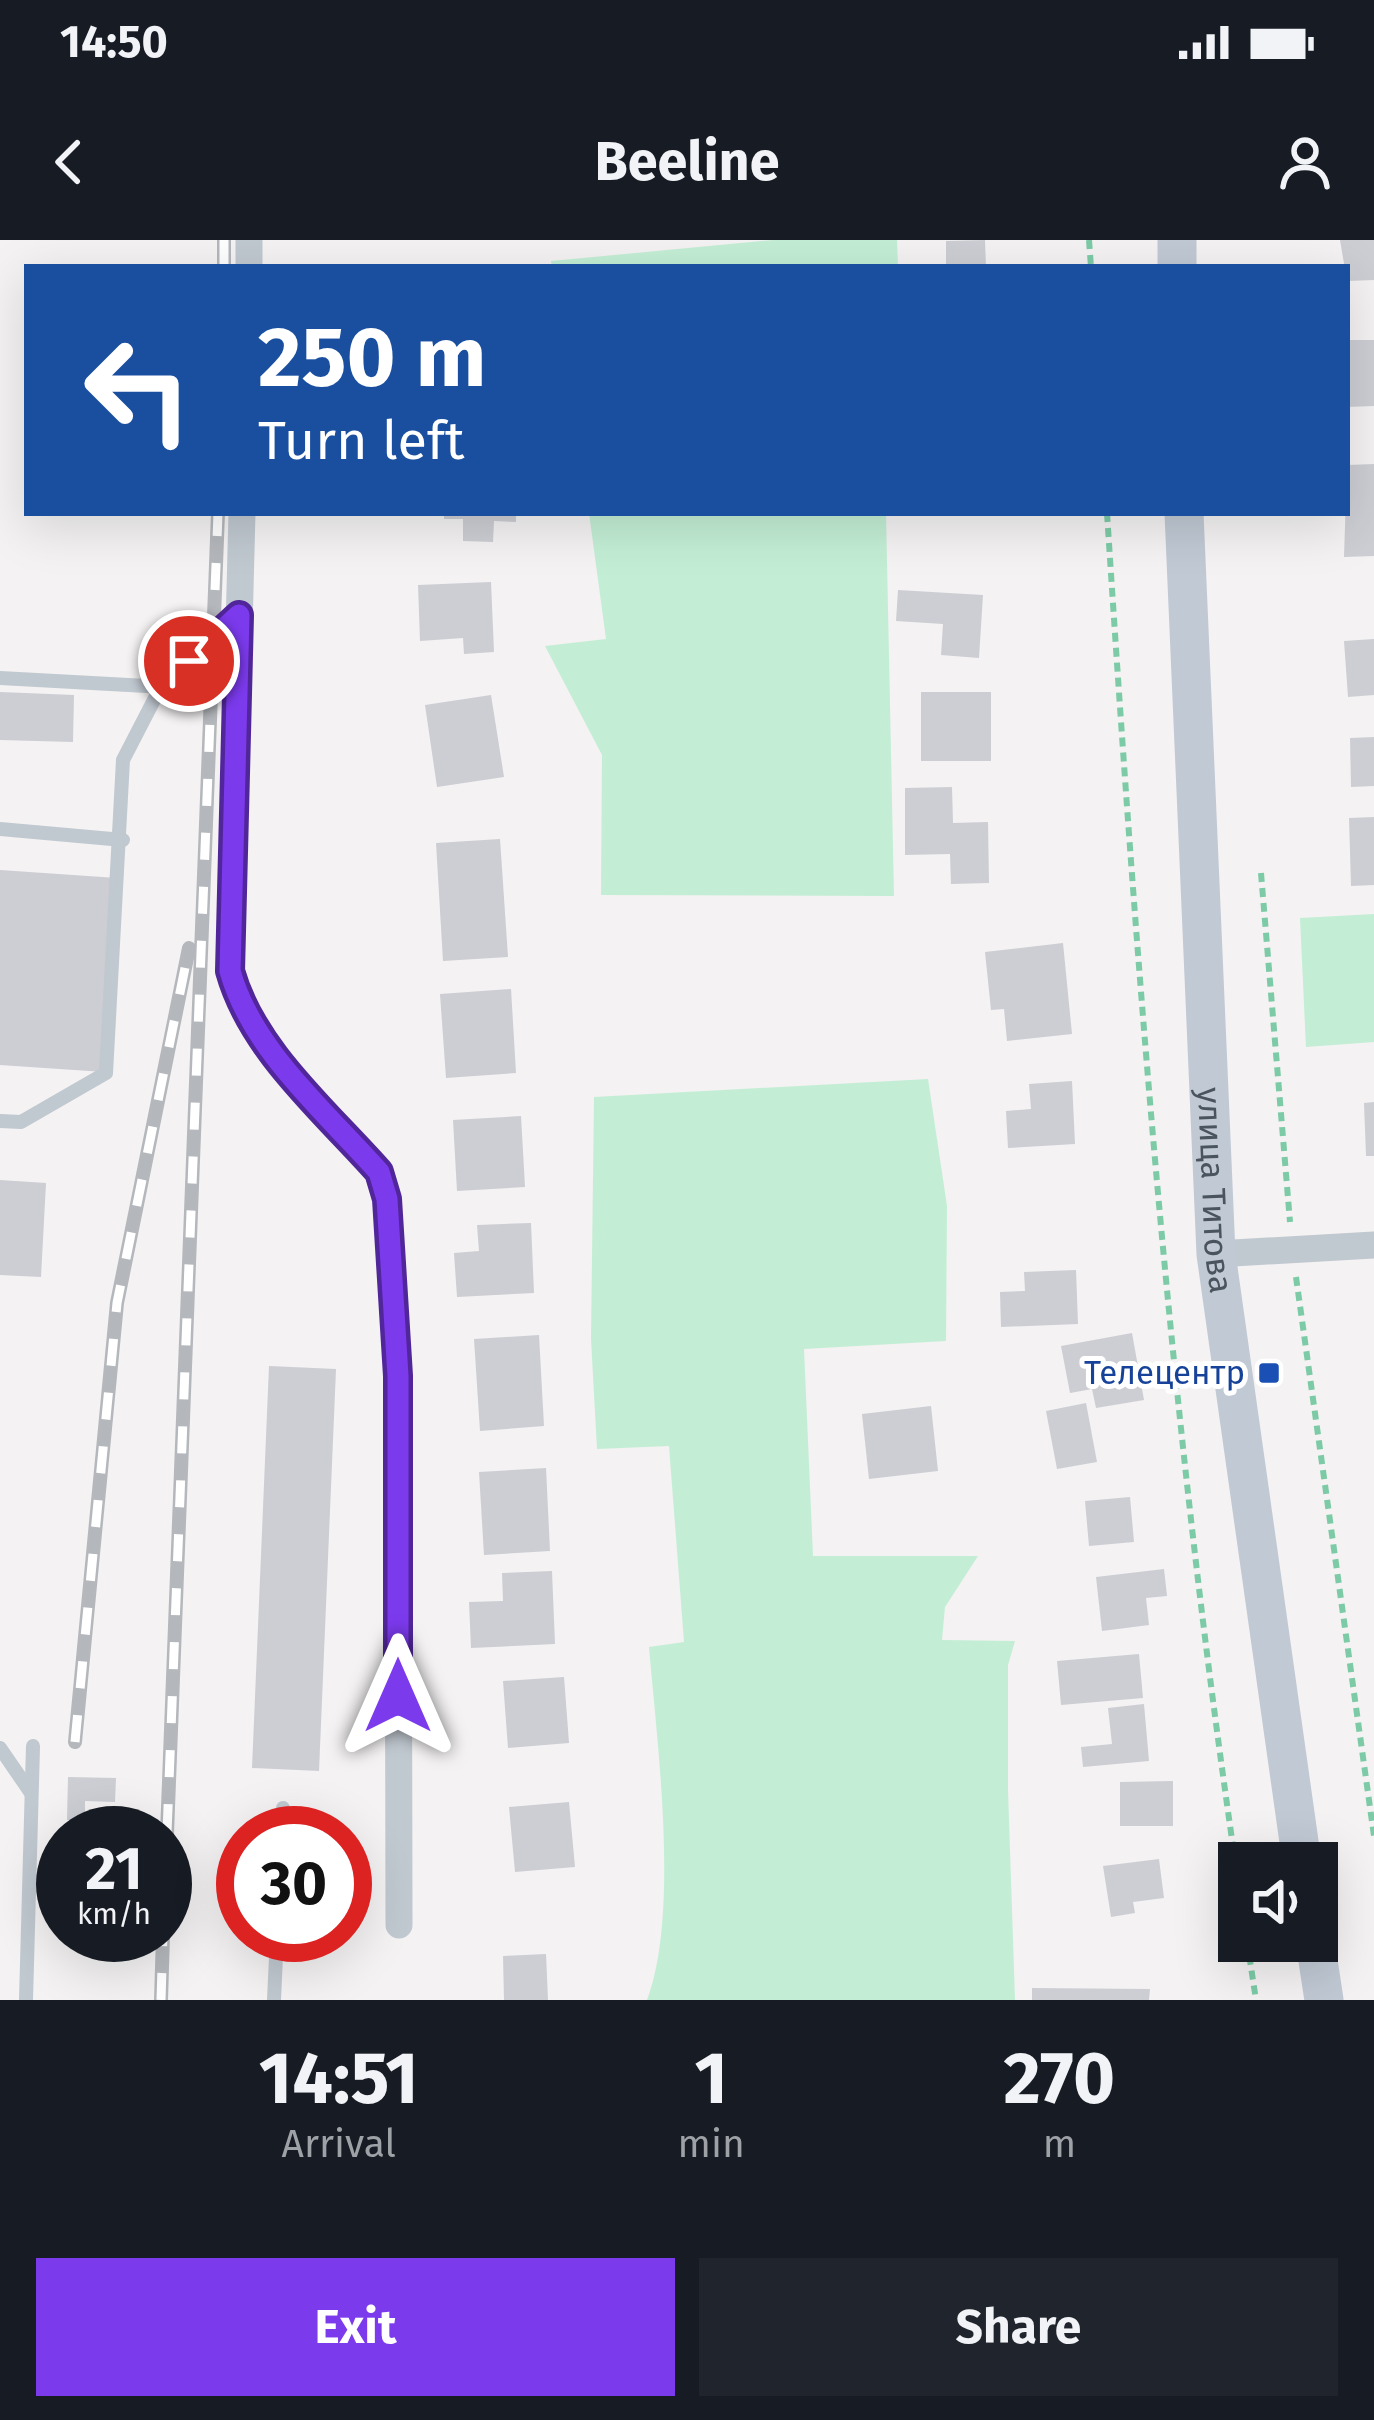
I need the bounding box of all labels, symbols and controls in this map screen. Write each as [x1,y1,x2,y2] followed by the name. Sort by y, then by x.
[60,15,168,69] text: 14:50
[36,129,102,195] icon: back
[1272,129,1338,195] icon: person
[594,130,780,194] text: Beeline
[258,307,486,408] text: 250 m
[60,312,216,468] icon: left
[258,409,465,473] text: Turn left
[138,610,240,712] pin
[156,628,222,694] icon: arrive
[1189,1087,1241,1296] street label: улица Титова
[1084,1353,1245,1393] place label: Телецентр
[1256,1360,1282,1386] marker: Телецентр
[335,1633,461,1759] position arrow
[216,1806,372,1962] speed limit sign: 30
[85,1833,143,1905] text: 21
[1218,1842,1338,1962] map controls
[1218,1842,1338,1962] button: sound
[77,1896,151,1932] text: km/h
[259,2036,419,2122] text: 14:51
[694,2036,728,2122] text: 1
[1004,2036,1115,2122] text: 270
[282,2121,396,2167] text: Arrival
[678,2121,745,2167] text: min
[1043,2121,1076,2167] text: m
[36,2258,675,2396] button: Exit
[699,2258,1338,2396] button: Share

